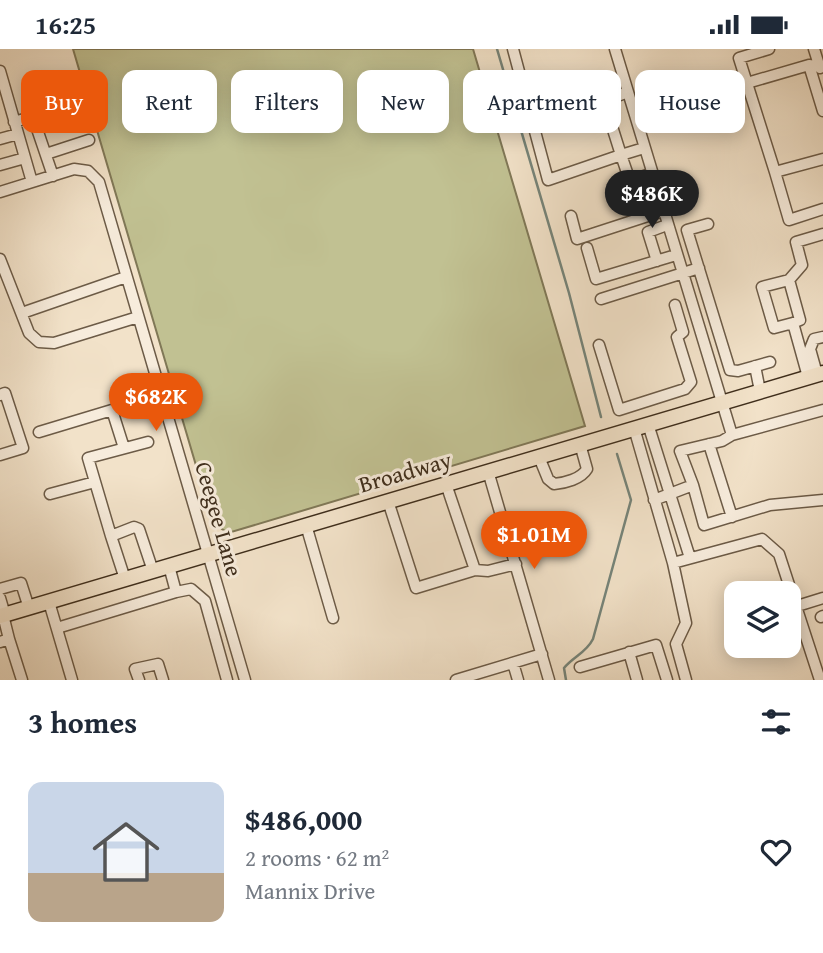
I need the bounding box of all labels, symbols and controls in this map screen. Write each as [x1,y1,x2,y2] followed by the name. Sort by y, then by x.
[35,5,96,44] text: 16:25
[21,70,108,133] chip: Buy
[122,70,217,133] chip: Rent
[231,70,343,133] chip: Filters
[357,70,449,133] chip: New
[463,70,621,133] chip: Apartment
[635,70,745,133] chip: House
[603,171,701,230] pin: $486K
[621,176,683,209] text: $486K
[107,373,205,433] pin: $682K
[125,379,187,412] text: $682K
[354,442,456,501] street label: Broadway
[187,458,252,580] street label: Ceegee Lane
[477,511,591,571] pin: $1.01M
[497,517,571,550] text: $1.01M
[724,581,801,658] map controls
[724,581,801,658] button: layers
[28,700,137,744] text: 3 homes
[757,703,795,741] icon: filters
[245,797,362,841] text: $486,000
[84,810,168,894] icon: home
[757,833,795,871] icon: heart
[245,841,389,874] text: 2 rooms · 62 m²
[245,874,375,907] text: Mannix Drive

